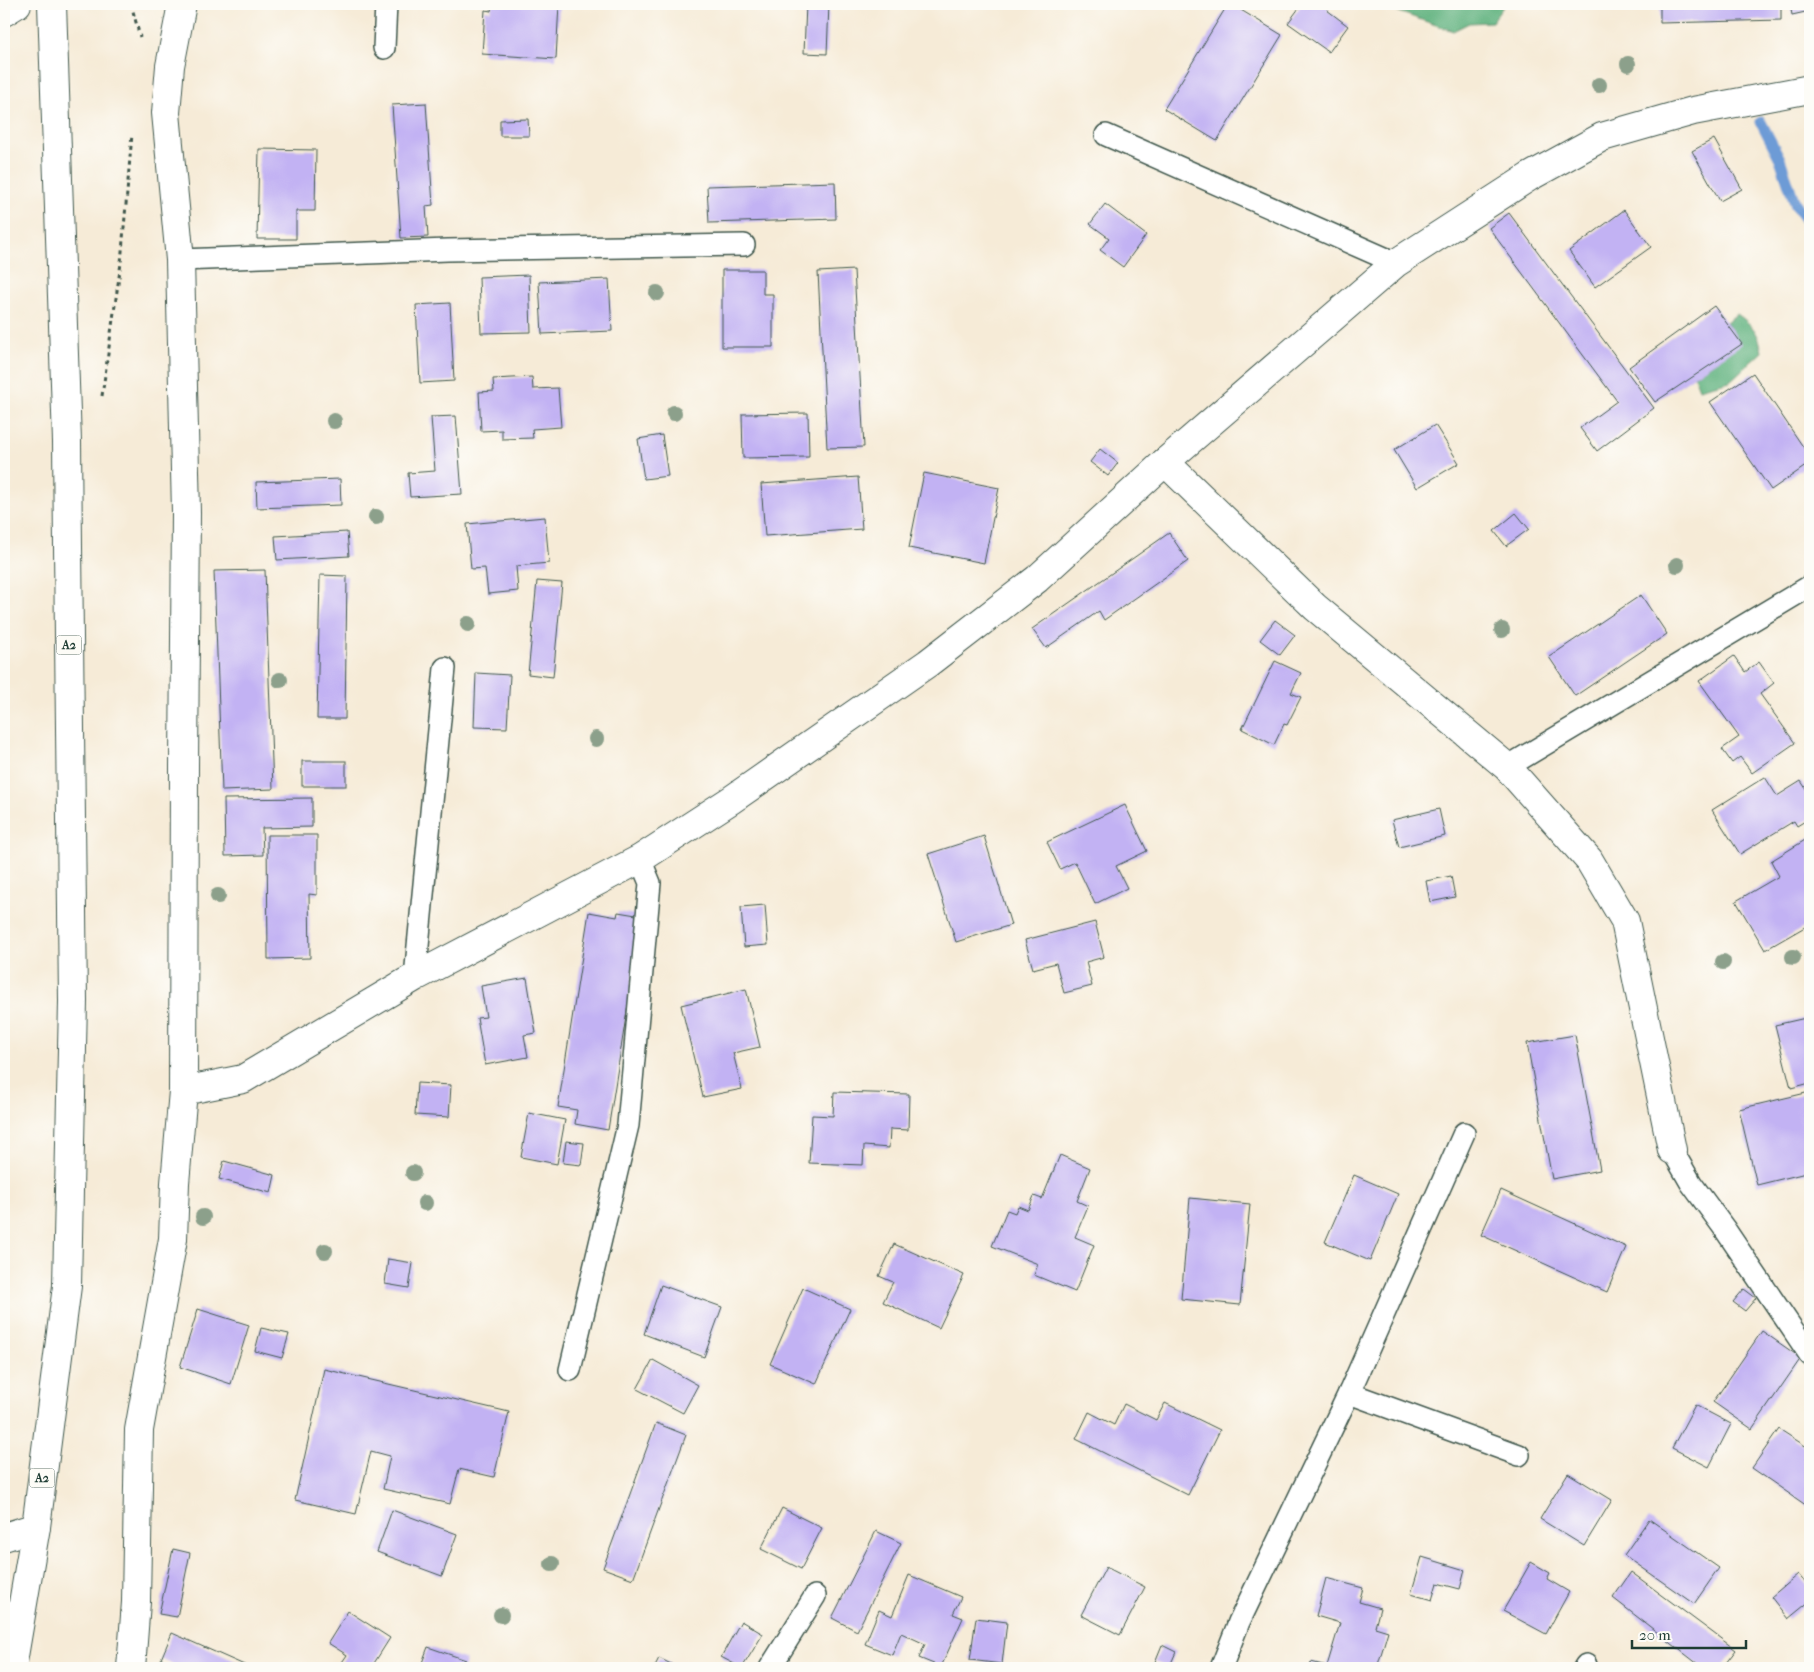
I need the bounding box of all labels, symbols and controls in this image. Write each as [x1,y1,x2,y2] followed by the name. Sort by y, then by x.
[56,636,82,654] road number: A2
[30,1469,54,1488] road number: A2
[1632,1617,1745,1649] scale bar
[1639,1626,1671,1644] text: 20 m

